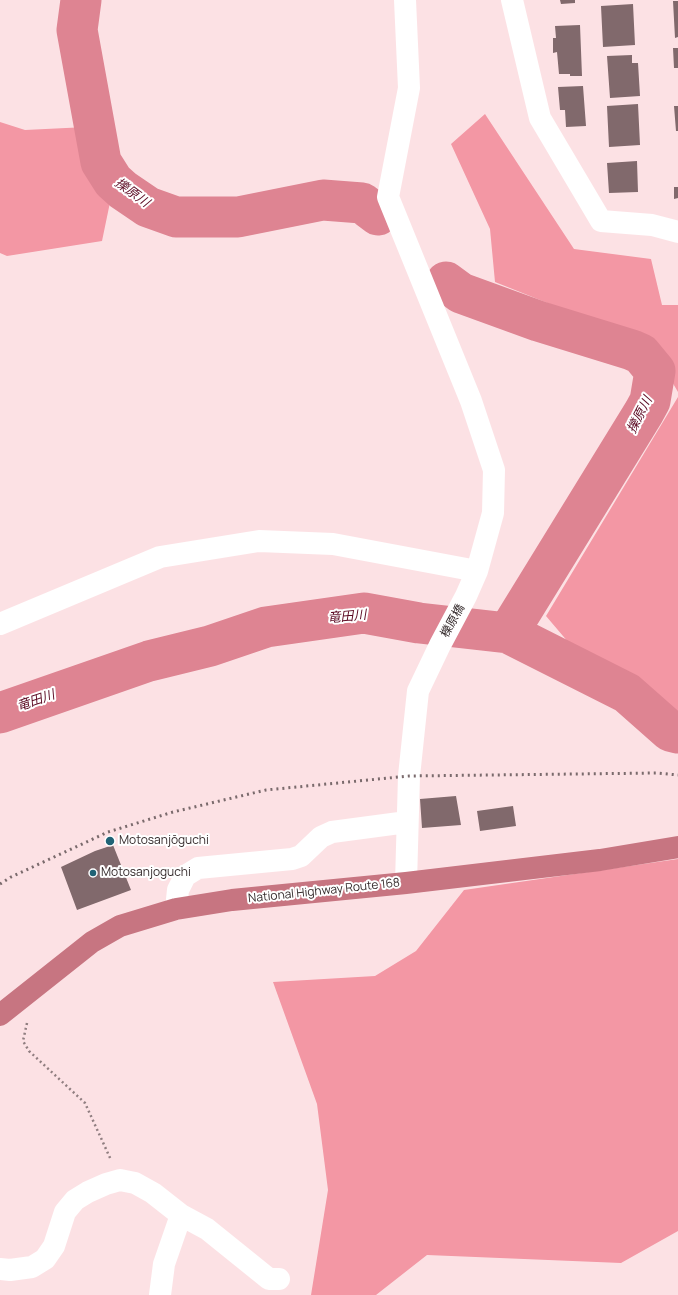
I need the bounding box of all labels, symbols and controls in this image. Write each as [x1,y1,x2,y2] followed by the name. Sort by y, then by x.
[112,175,152,211] water label: 擽原川
[624,394,656,436] water label: 擽原川
[438,602,468,640] street label: 櫟原橋
[327,608,367,626] water label: 竜田川
[15,687,57,715] water label: 竜田川
[119,834,209,848] place label: Motosanjōguchi
[104,835,116,847] marker: Motosanjōguchi
[101,866,191,880] place label: Motosanjoguchi
[88,868,98,878] marker: Motosanjoguchi
[247,876,401,906] street label: National Highway Route 168

